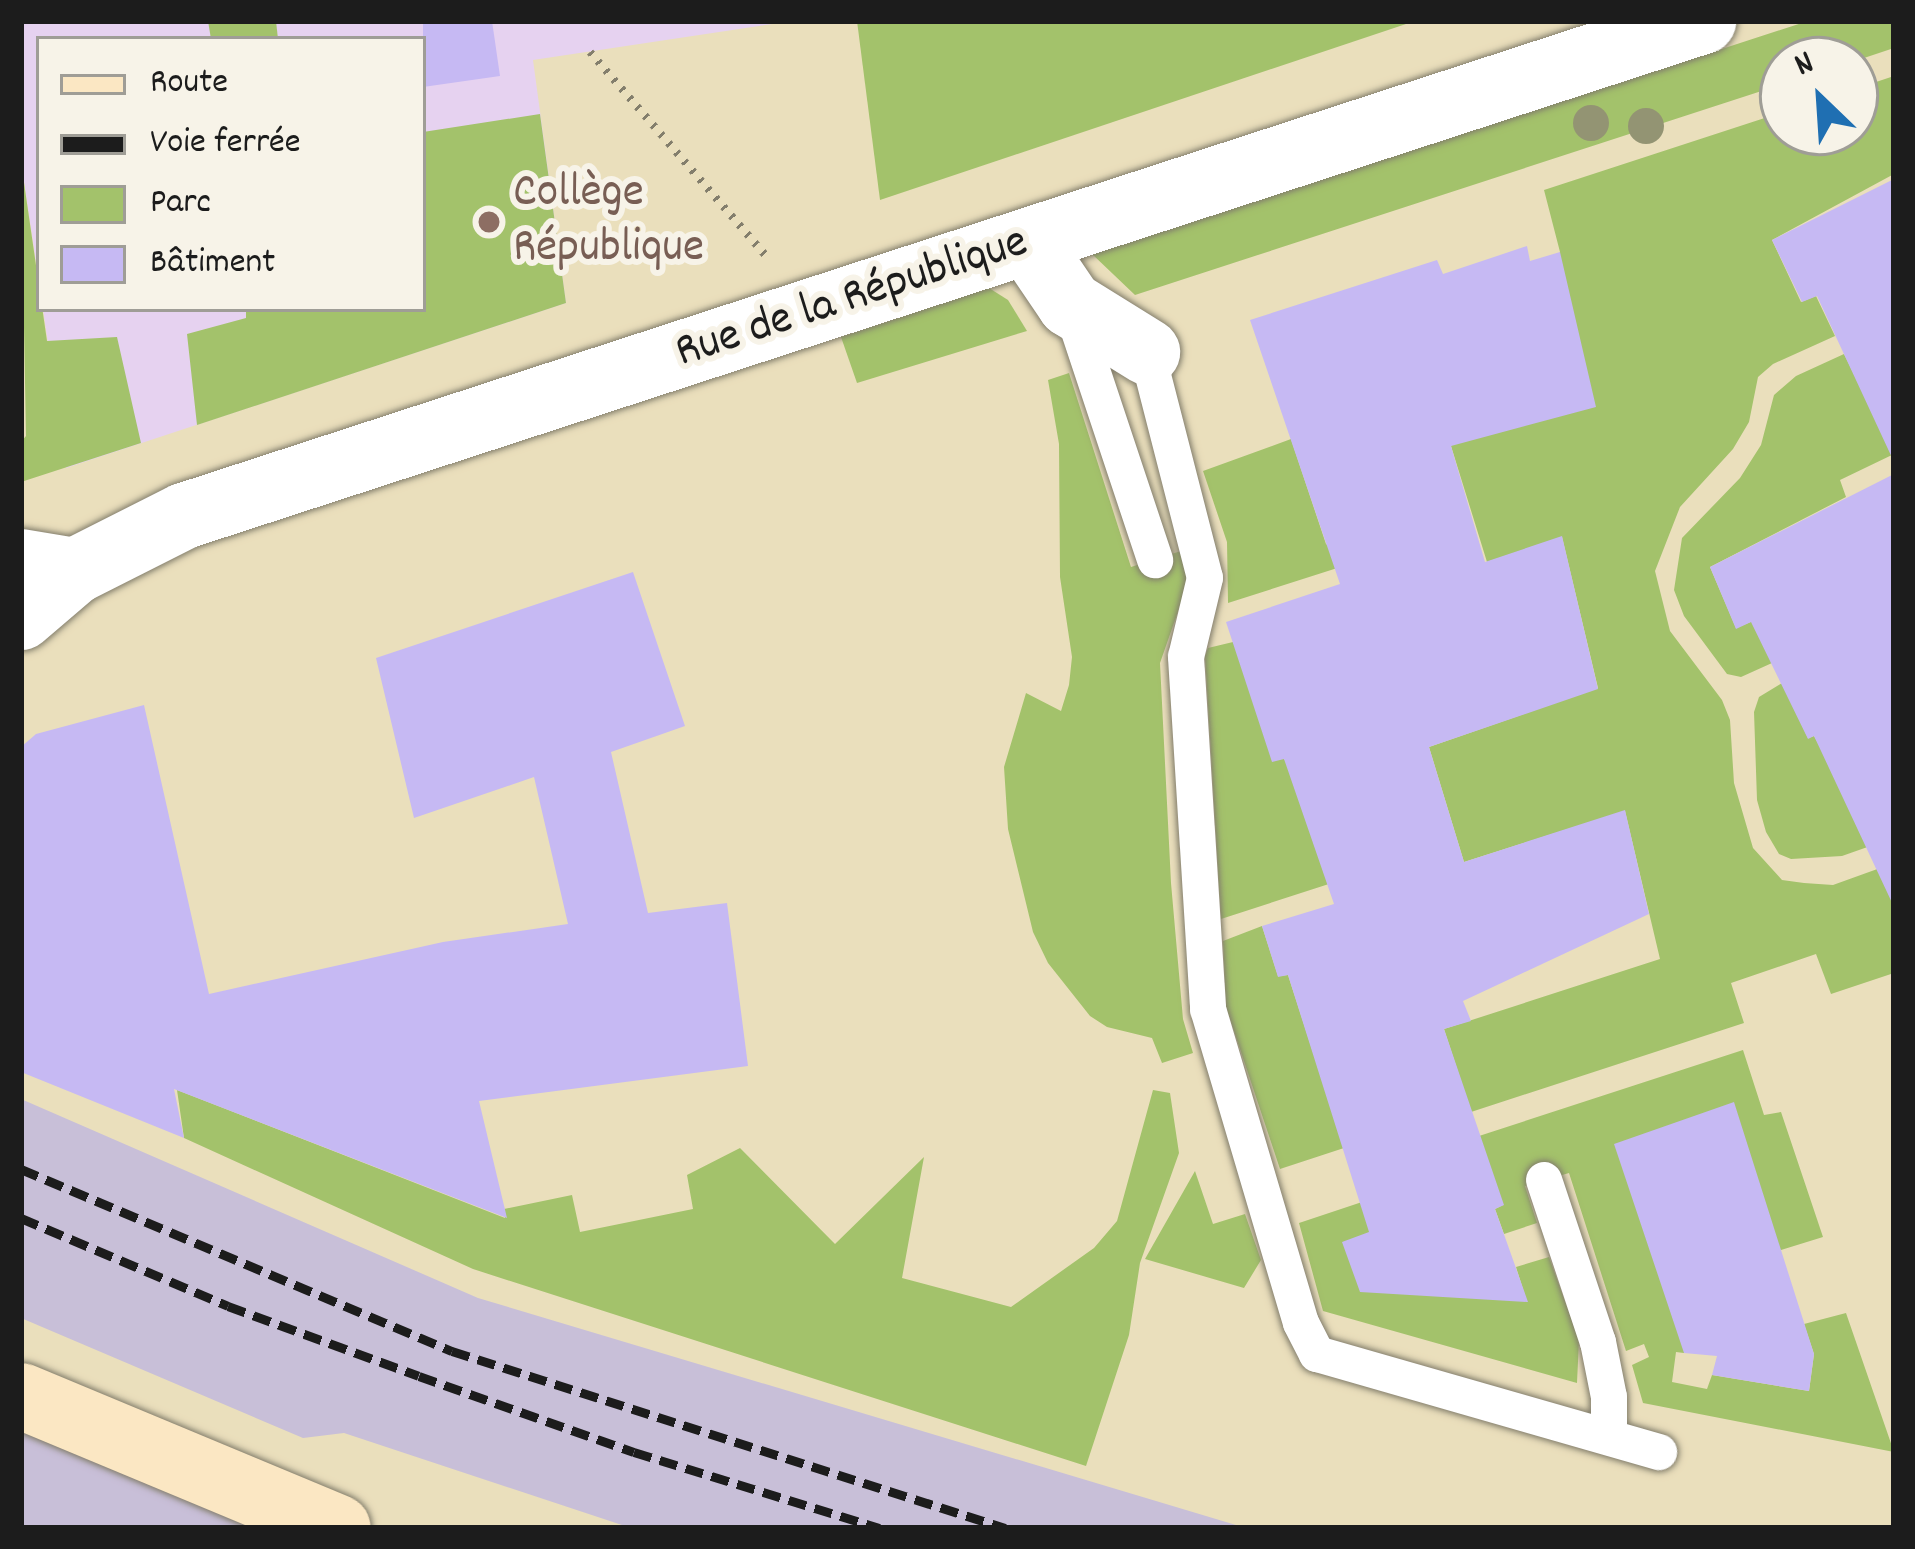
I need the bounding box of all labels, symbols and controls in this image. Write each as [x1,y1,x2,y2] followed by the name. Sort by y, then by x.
[36,36,426,312] legend
[1759,36,1879,156] north arrow
[1788,41,1822,90] text: N
[150,58,228,110] text: Route
[150,118,301,170] text: Voie ferrée
[513,165,704,278] place label: Collège République
[150,178,211,230] text: Parc
[476,209,502,235] marker: Collège République
[669,215,1035,383] street label: Rue de la République
[150,238,275,290] text: Bâtiment

